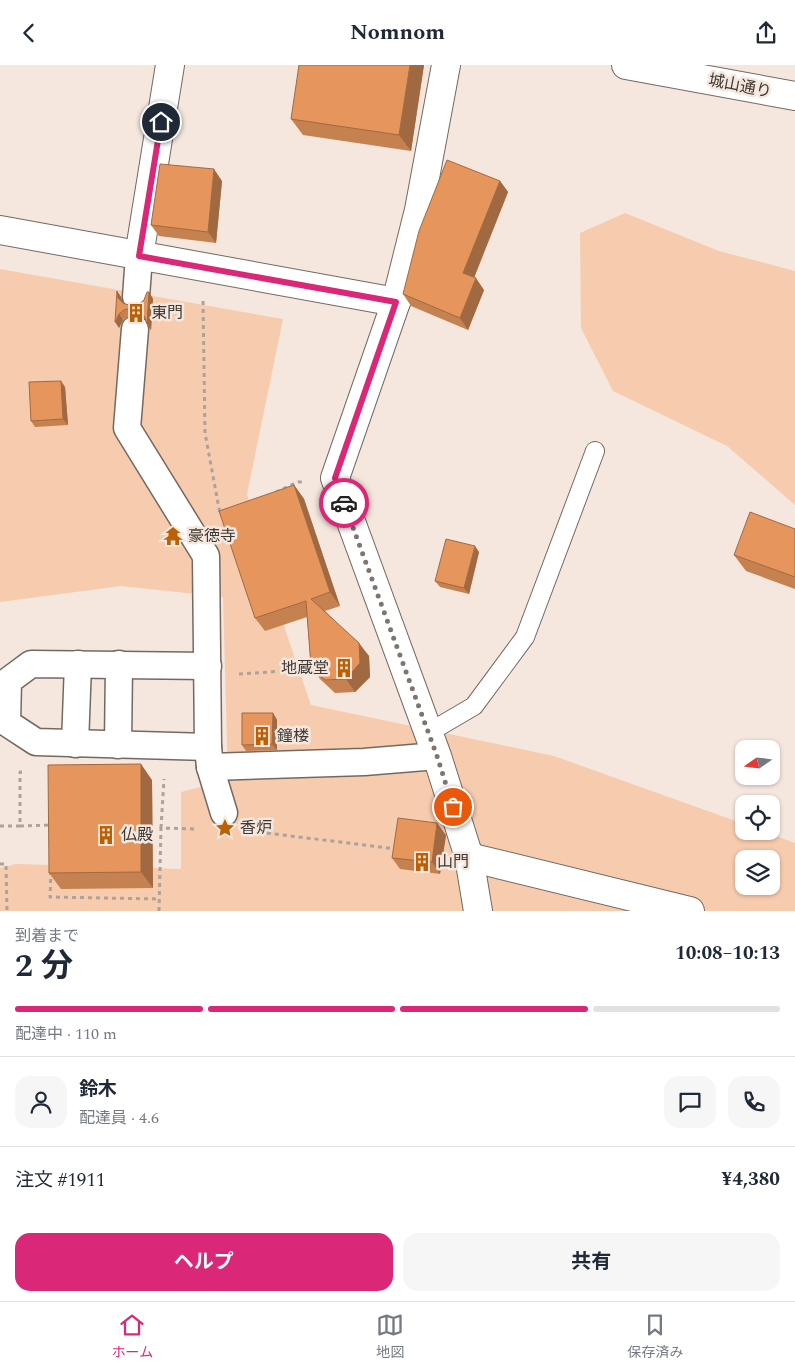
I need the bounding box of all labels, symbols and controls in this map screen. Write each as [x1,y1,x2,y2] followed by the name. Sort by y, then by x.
[350,16,445,49] text: Nomnom
[15,19,43,47] icon: back
[752,19,780,47] icon: share
[706,68,774,104] street label: 城山通り
[140,101,182,143] pin
[147,108,175,136] icon: home
[151,301,183,325] place label: 東門
[125,302,147,324] building icon: 東門
[319,478,369,528] courier
[330,489,358,517] icon: car
[188,524,236,548] place label: 豪徳寺
[162,525,184,547] temple icon: 豪徳寺
[281,656,329,680] place label: 地蔵堂
[333,657,355,679] building icon: 地蔵堂
[277,724,309,748] place label: 鐘楼
[251,725,273,747] building icon: 鐘楼
[735,740,780,785] north arrow
[735,740,780,895] map controls
[432,786,474,828] pin
[439,793,467,821] icon: bag
[735,795,780,840] button: locate
[240,816,272,840] place label: 香炉
[214,817,236,839] place icon: 香炉
[121,823,153,847] place label: 仏殿
[95,824,117,846] building icon: 仏殿
[437,850,469,874] place label: 山門
[735,850,780,895] button: layers
[411,851,433,873] building icon: 山門
[15,924,79,948] text: 到着まで
[675,939,780,968] text: 10:08–10:13
[15,942,73,991] text: 2 分
[15,1022,117,1046] text: 配達中 · 110 m
[79,1075,117,1104] text: 鈴木
[15,1076,67,1128] button: person
[664,1076,716,1128] button: chat
[728,1076,780,1128] button: phone
[79,1106,159,1130] text: 配達員 · 4.6
[722,1165,780,1194] text: ¥4,380
[15,1166,105,1195] text: 注文 #1911
[15,1233,393,1291] button: ヘルプ
[403,1233,780,1291] button: 共有
[112,1311,153,1363] tab: ホーム
[376,1311,404,1363] tab: 地図
[627,1311,683,1363] tab: 保存済み

